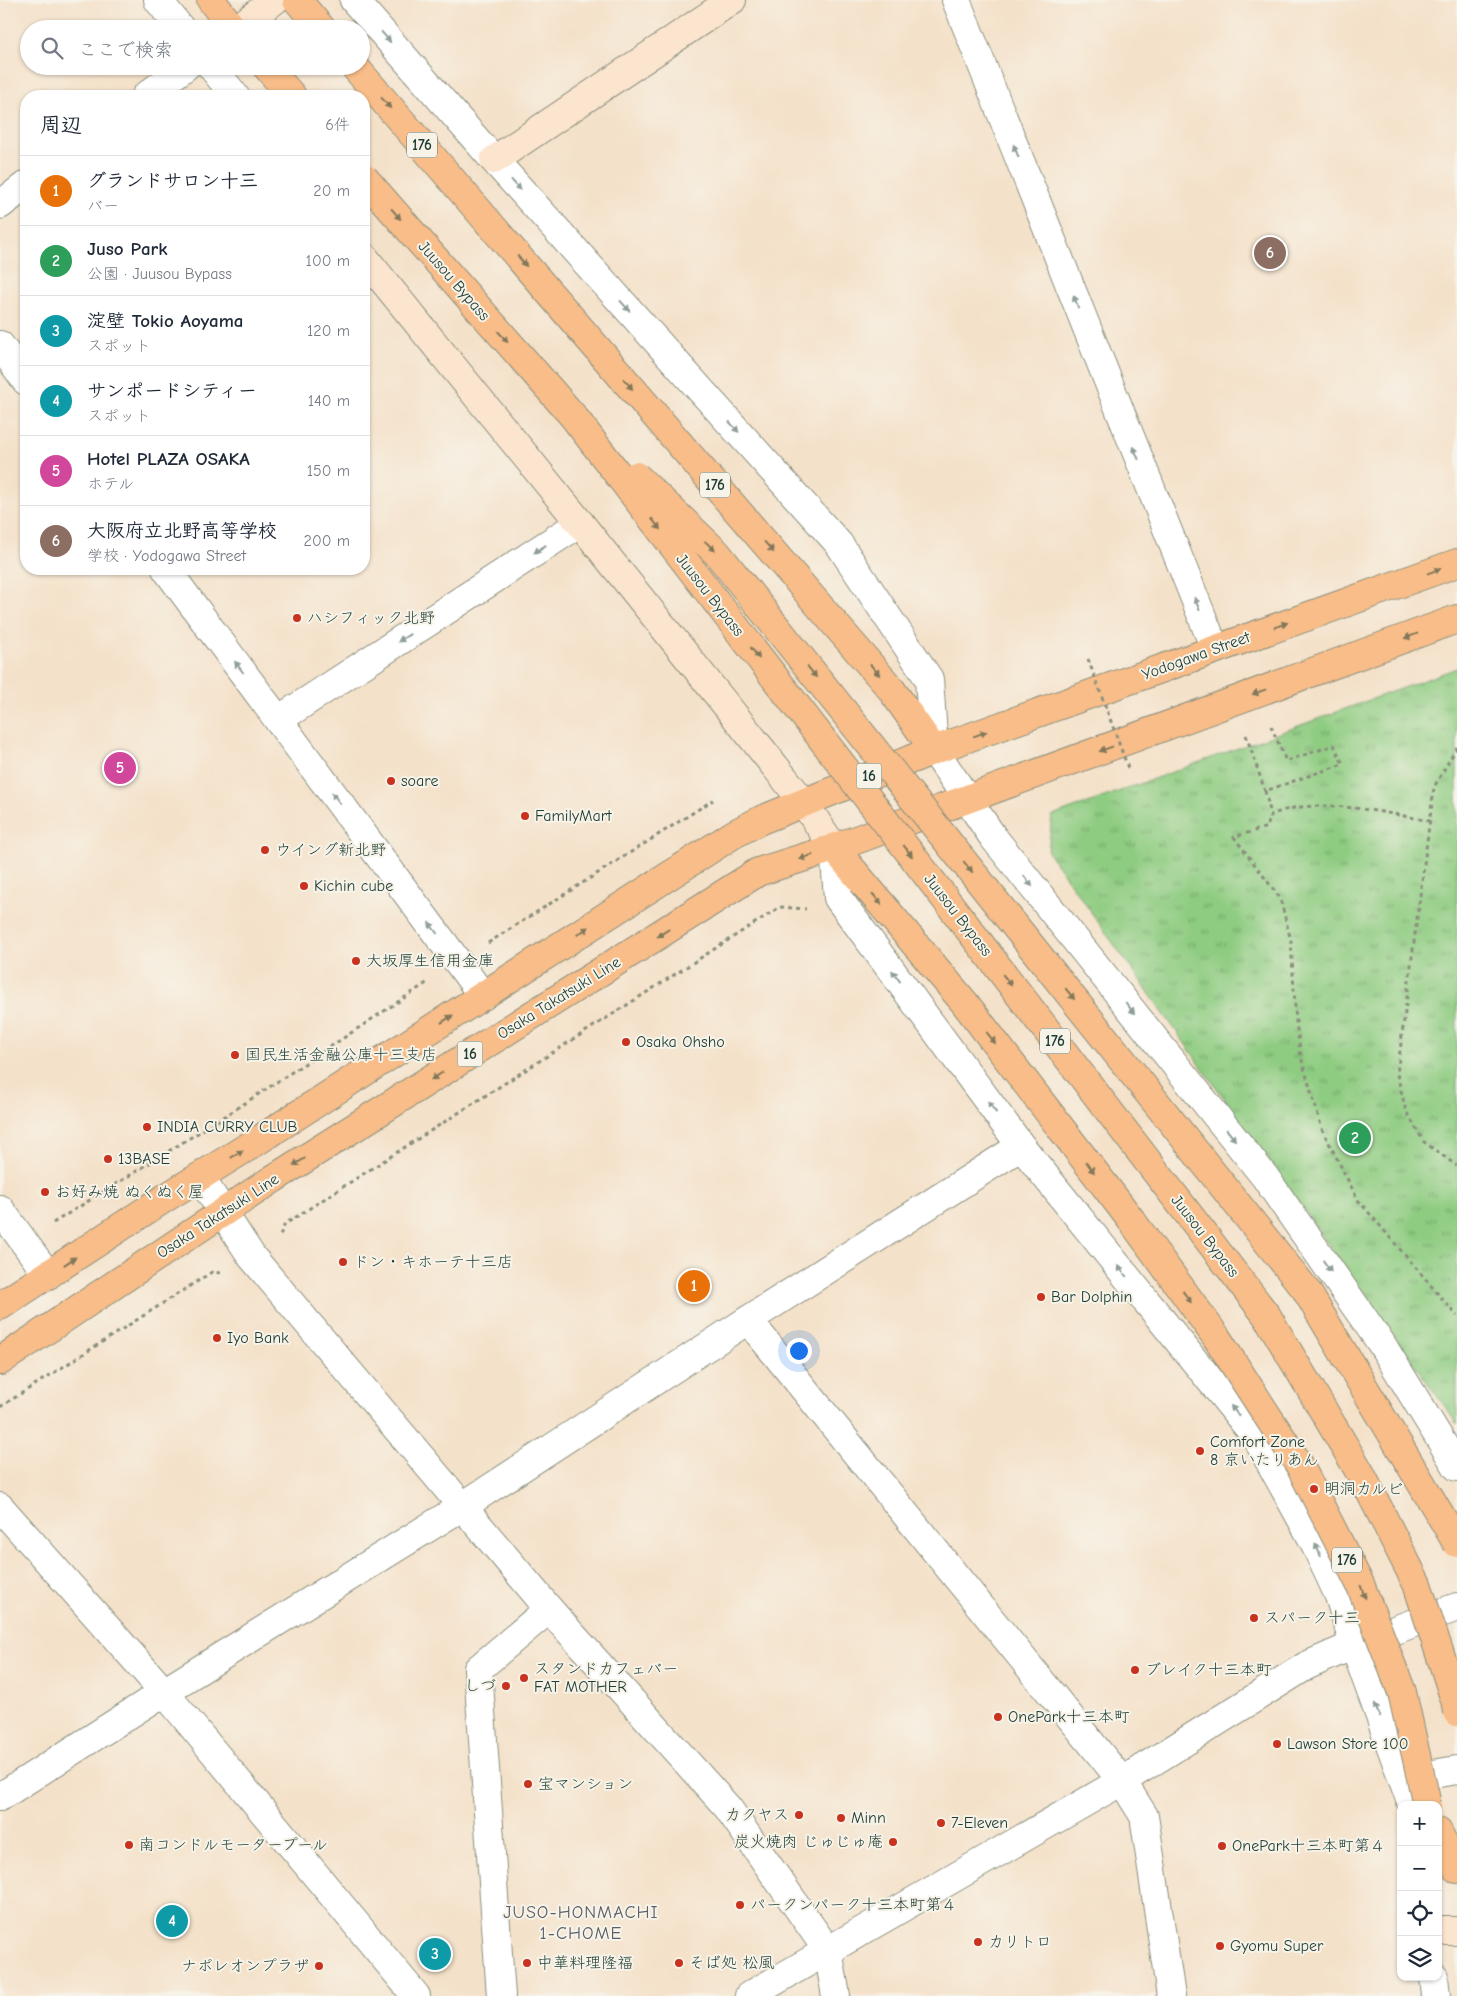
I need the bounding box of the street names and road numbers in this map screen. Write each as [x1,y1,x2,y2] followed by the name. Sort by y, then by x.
[407,132,437,158] road number: 176
[415,238,494,325] street label: Juusou Bypass
[700,472,730,498] road number: 176
[672,550,748,640] street label: Juusou Bypass
[1140,628,1253,684] street label: Yodogawa Street
[856,764,882,788] road number: 16
[920,870,996,960] street label: Juusou Bypass
[494,953,624,1043] street label: Osaka Takatsuki Line
[1040,1028,1070,1054] road number: 176
[458,1042,482,1066] road number: 16
[154,1170,282,1262] street label: Osaka Takatsuki Line
[1167,1191,1243,1281] street label: Juusou Bypass
[1332,1548,1362,1572] road number: 176

